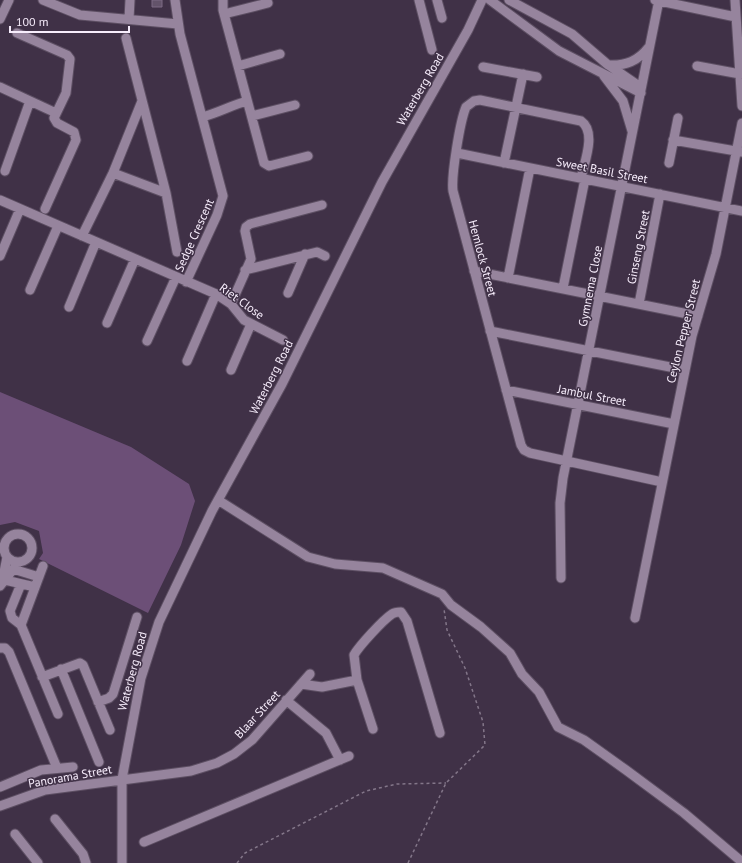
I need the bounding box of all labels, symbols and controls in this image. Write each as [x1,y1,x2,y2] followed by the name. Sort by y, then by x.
[10,8,129,34] scale bar
[16,14,49,29] text: 100 m
[393,50,447,128] street label: Waterberg Road
[555,154,649,186] street label: Sweet Basil Street
[171,196,217,274] street label: Sedge Crescent
[623,209,653,285] street label: Ginseng Street
[466,218,500,298] street label: Hemlock Street
[575,244,605,328] street label: Gymnema Close
[663,277,703,385] street label: Ceylon Pepper Street
[217,280,267,322] street label: Riet Close
[246,337,296,417] street label: Waterberg Road
[555,381,628,409] street label: Jambul Street
[114,630,150,712] street label: Waterberg Road
[231,687,283,741] street label: Blaar Street
[27,761,113,791] street label: Panorama Street

